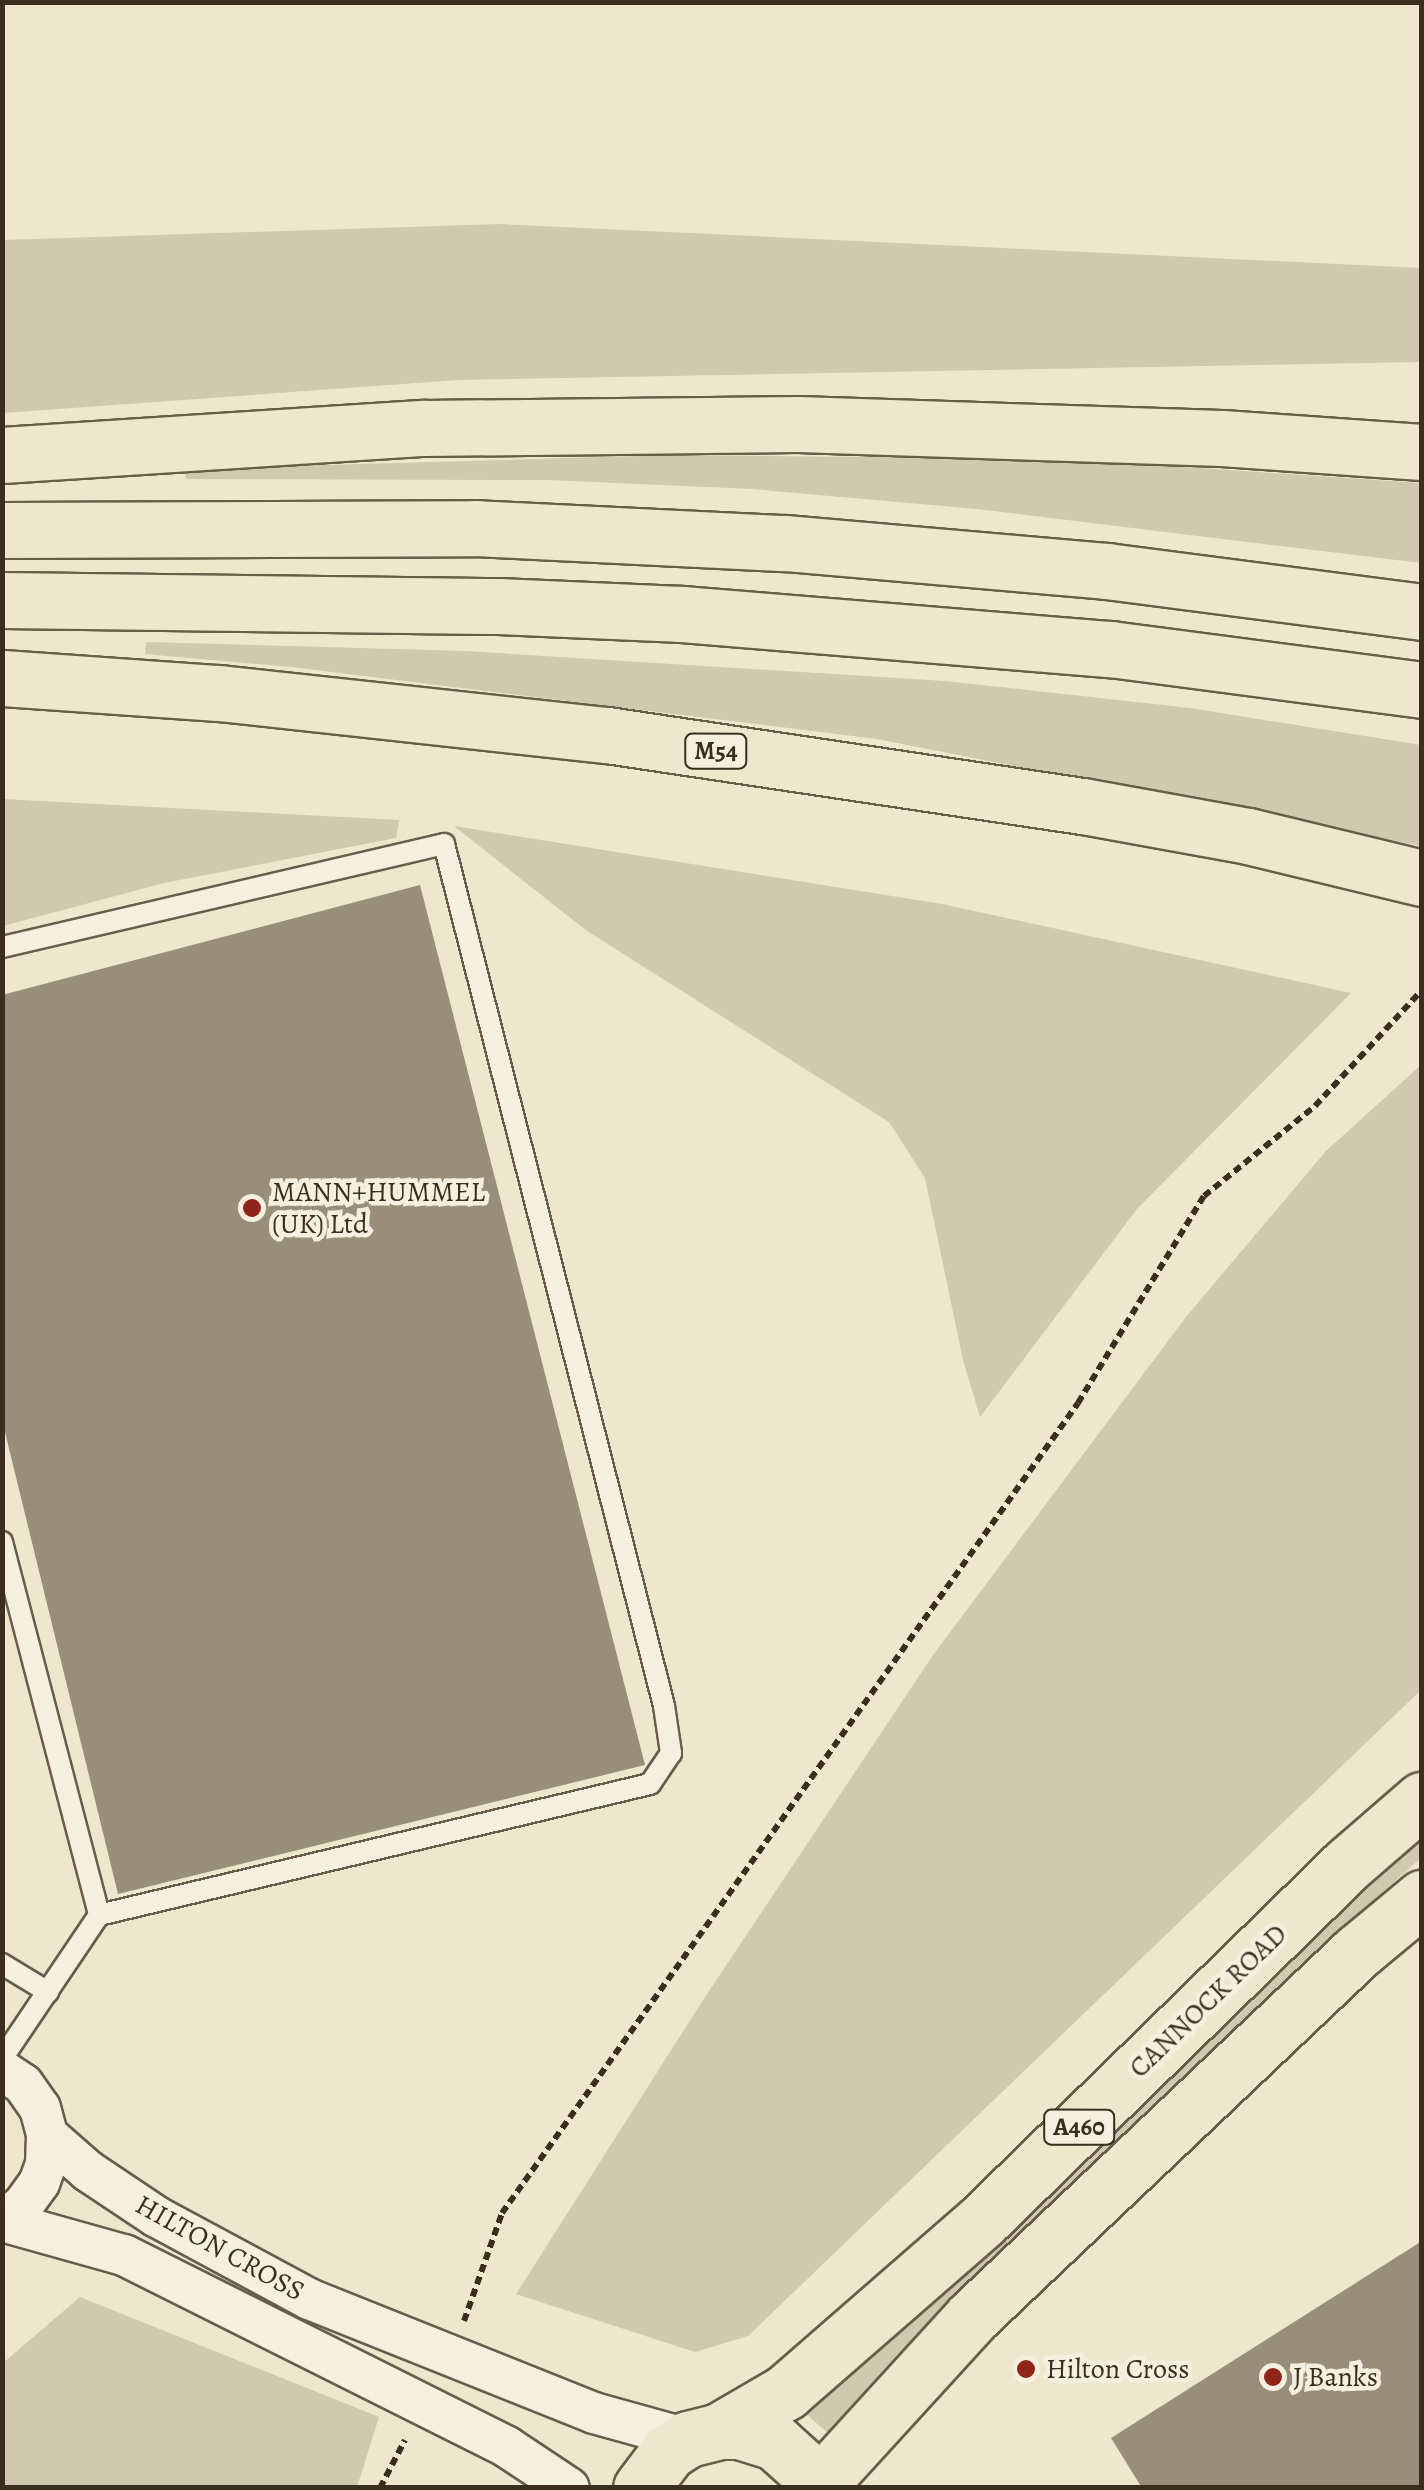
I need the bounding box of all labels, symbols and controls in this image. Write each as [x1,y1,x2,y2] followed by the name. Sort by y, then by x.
[684,731,748,771] road number: M54
[272,1175,485,1241] place label: MANN+HUMMEL (UK) Ltd
[241,1197,263,1219] marker: MANN+HUMMEL (UK) Ltd
[1122,1917,1294,2085] street label: CANNOCK ROAD
[1042,2107,1116,2147] road number: A460
[130,2188,310,2308] street label: HILTON CROSS
[1046,2352,1189,2386] place label: Hilton Cross
[1015,2358,1037,2380] marker: Hilton Cross
[1293,2360,1378,2394] place label: J Banks
[1262,2366,1284,2388] marker: J Banks

